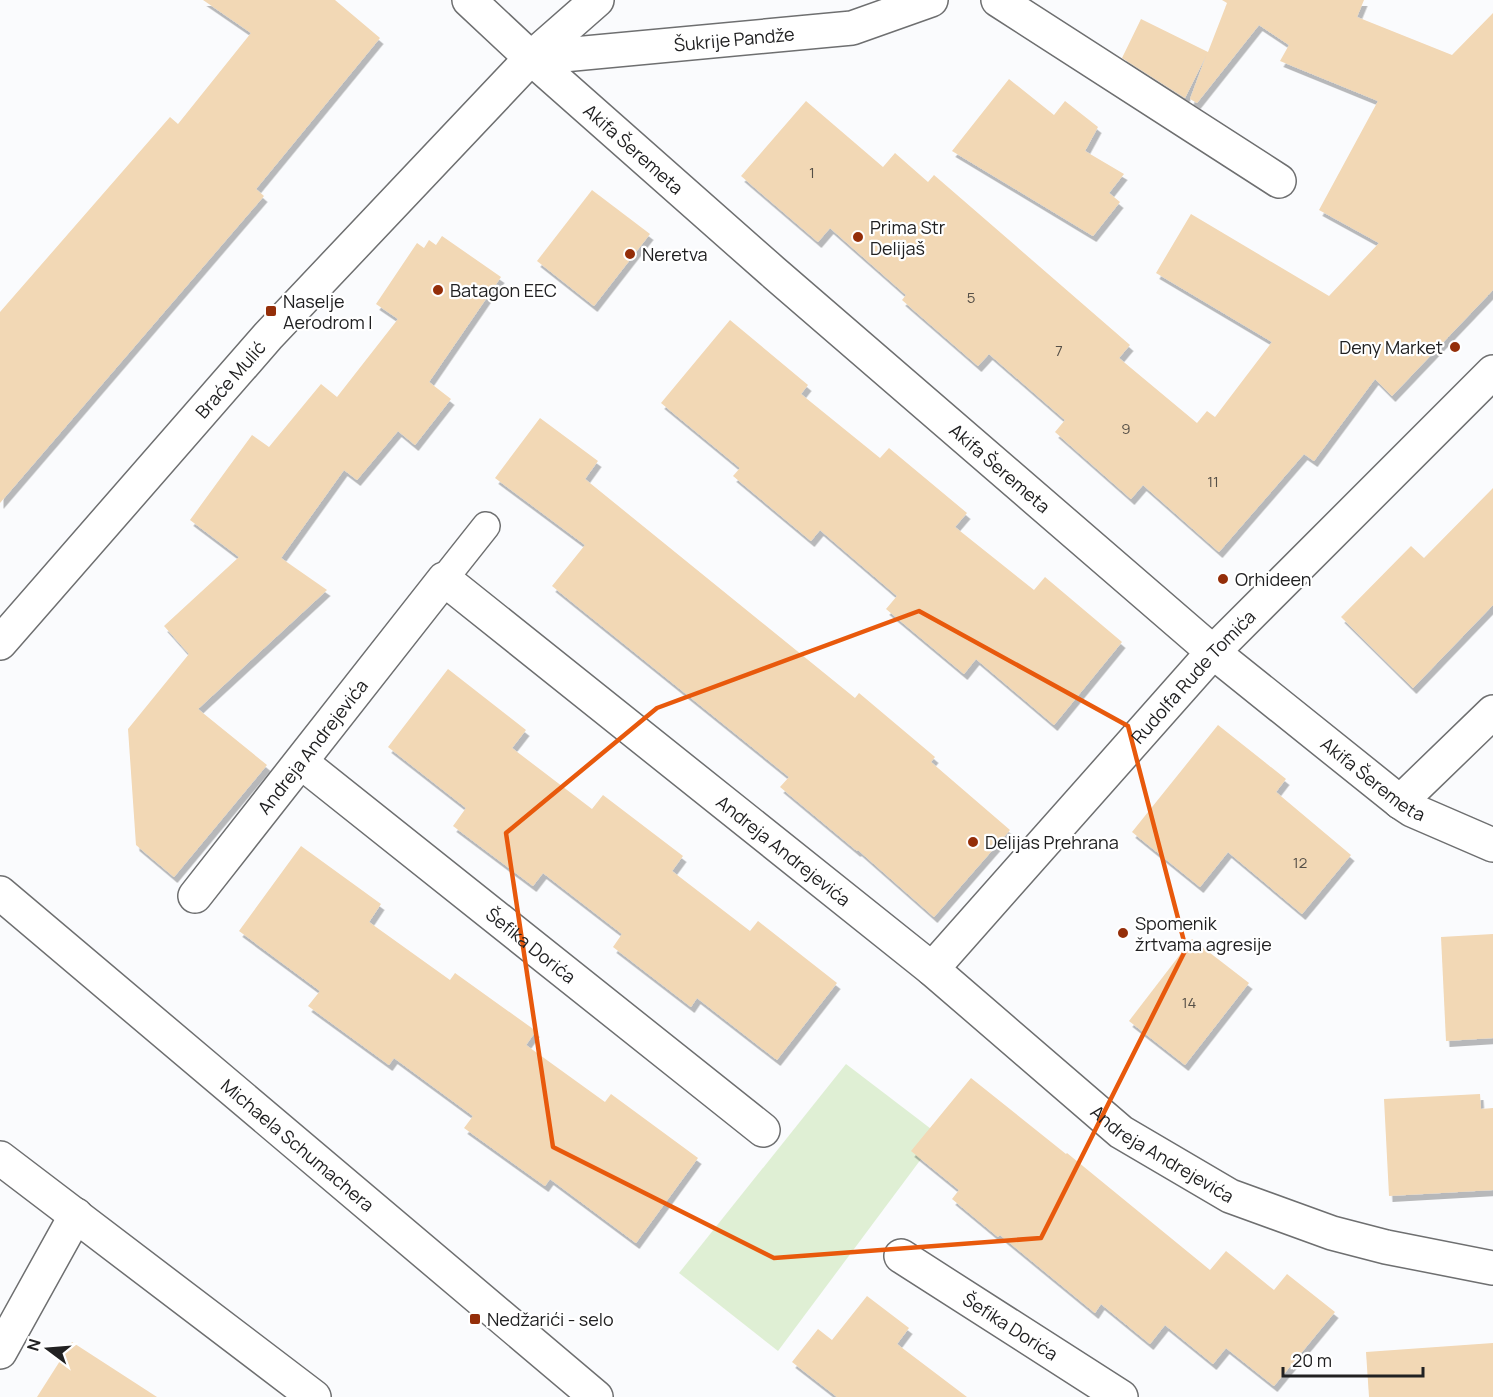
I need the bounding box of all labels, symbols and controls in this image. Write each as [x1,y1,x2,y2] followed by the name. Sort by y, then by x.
[673,21,796,57] street label: Šukrije Pandže
[579,98,689,199] street label: Akifa Šeremeta
[809,162,815,183] house number: 1
[870,215,946,260] place label: Prima Str Delijaš
[851,230,865,244] marker: Prima Str Delijaš
[642,242,708,266] place label: Neretva
[623,247,637,261] marker: Neretva
[450,278,557,302] place label: Batagon EEC
[431,283,445,297] marker: Batagon EEC
[967,287,975,308] house number: 5
[283,289,373,334] place label: Naselje Aerodrom I
[264,304,278,318] marker: Naselje Aerodrom I
[1339,335,1443,359] place label: Deny Market
[190,336,271,423] street label: Braće Mulić
[1055,340,1063,361] house number: 7
[1448,340,1462,354] marker: Deny Market
[945,418,1055,518] street label: Akifa Šeremeta
[1121,418,1131,439] house number: 9
[1207,471,1219,492] house number: 11
[1235,567,1312,591] place label: Orhideen
[1216,572,1230,586] marker: Orhideen
[1125,605,1260,749] street label: Rudolfa Rude Tomića
[252,674,373,819] street label: Andreja Andrejevića
[1316,731,1429,826] street label: Akifa Šeremeta
[712,790,856,911] street label: Andreja Andrejevića
[985,830,1119,854] place label: Delijas Prehrana
[966,835,980,849] marker: Delijas Prehrana
[1293,852,1307,873] house number: 12
[481,902,581,988] street label: Šefika Dorića
[1135,911,1272,956] place label: Spomenik žrtvama agresije
[1116,926,1130,940] marker: Spomenik žrtvama agresije
[1182,992,1196,1013] house number: 14
[216,1073,379,1216] street label: Michaela Schumachera
[1086,1099,1239,1208] street label: Andreja Andrejevića
[958,1287,1063,1365] street label: Šefika Dorića
[487,1307,614,1331] place label: Nedžarići - selo
[468,1312,482,1326] marker: Nedžarići - selo
[18,1319,78,1379] north arrow
[21,1336,46,1353] text: N
[1283,1340,1422,1378] scale bar
[1292,1348,1332,1372] text: 20 m

